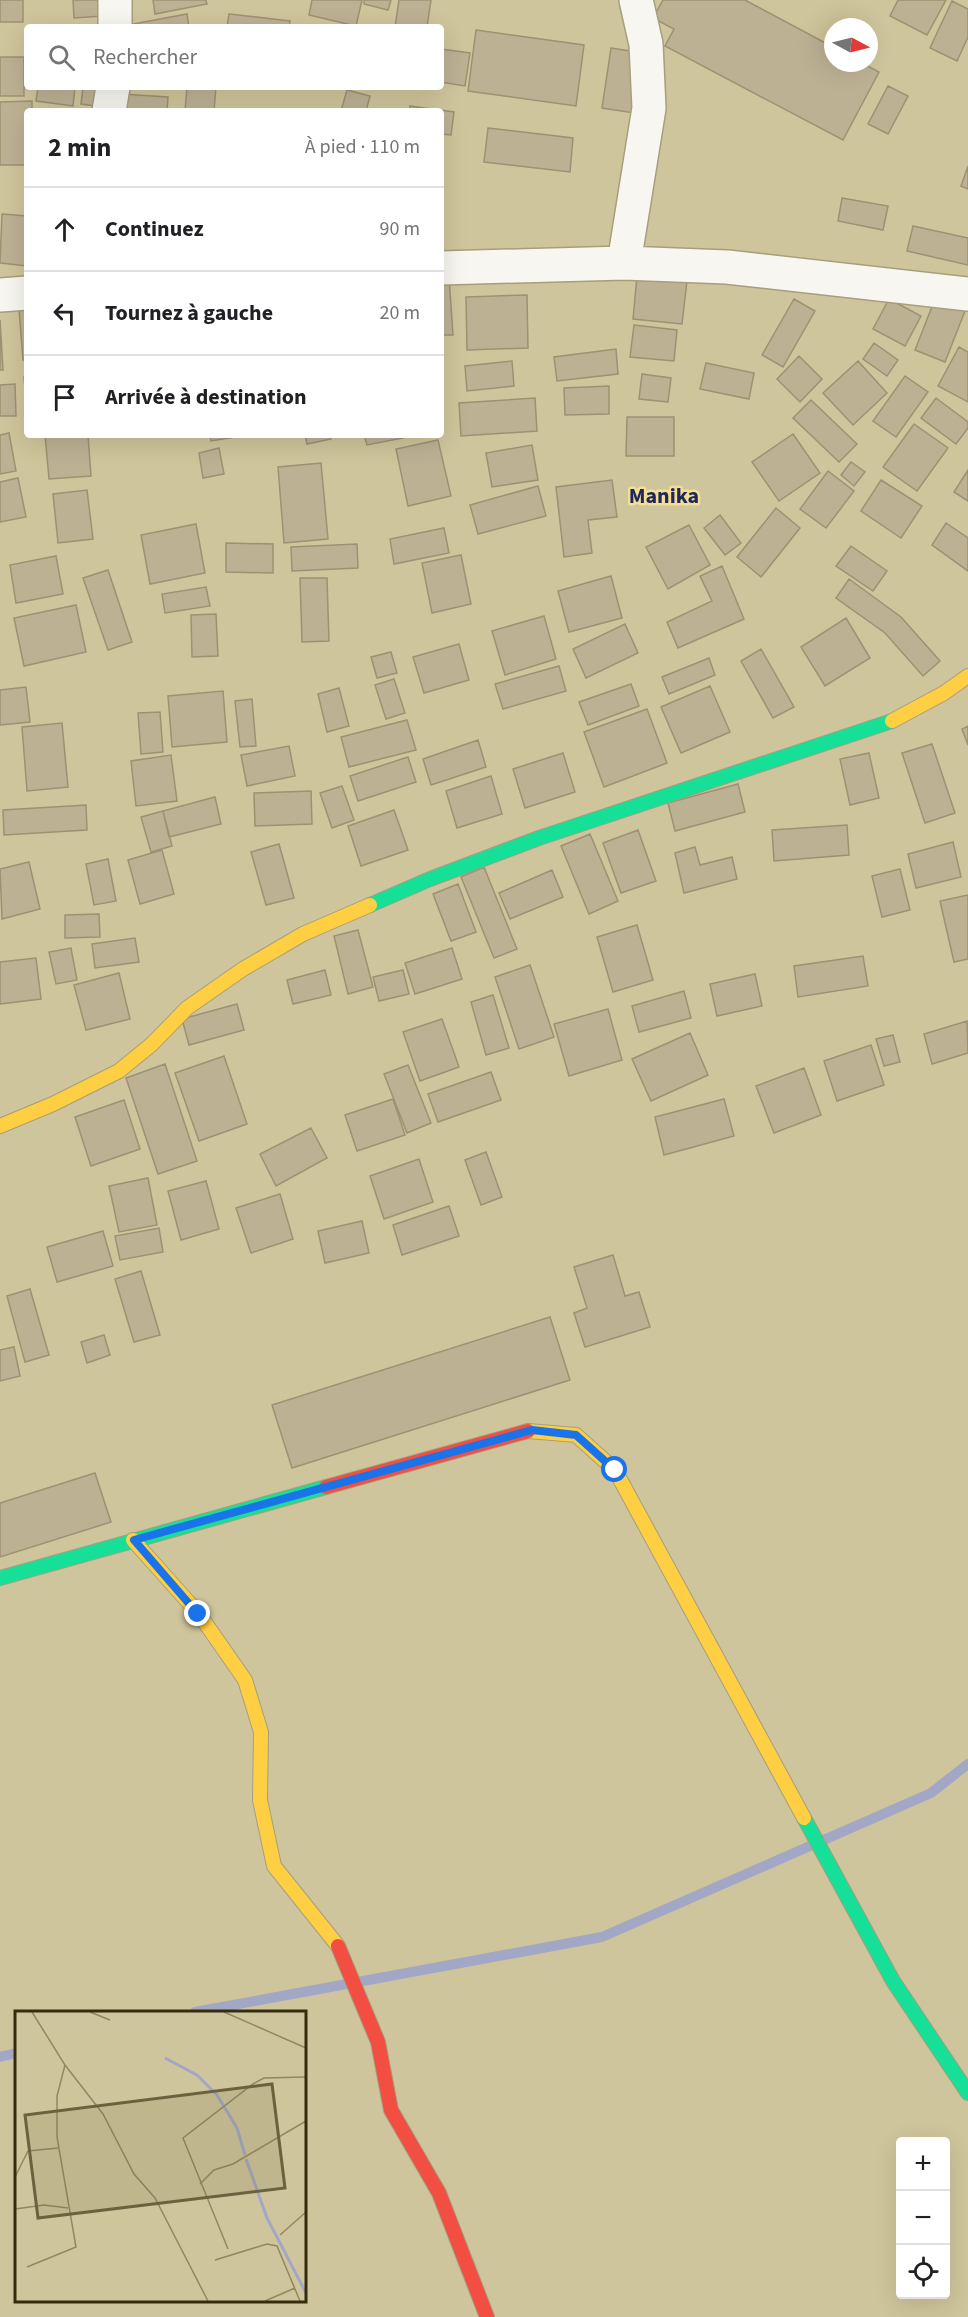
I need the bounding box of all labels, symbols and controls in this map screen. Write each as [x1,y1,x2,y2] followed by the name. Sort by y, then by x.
[824,18,878,72] north arrow
[24,24,444,90] search box
[45,41,78,74] icon: search
[93,41,197,73] text: Rechercher
[48,129,111,166] text: 2 min
[305,133,420,161] text: À pied · 110 m
[48,213,81,246] icon: ahead
[105,213,204,245] text: Continuez
[380,215,420,243] text: 90 m
[48,297,81,330] icon: left
[105,297,273,329] text: Tournez à gauche
[380,299,420,327] text: 20 m
[48,381,81,414] icon: arrive
[105,381,307,413] text: Arrivée à destination
[629,480,699,512] district label: Manika
[601,1456,627,1482] route start
[184,1600,210,1626] route end
[15,2011,306,2302] inset map
[896,2137,950,2299] map controls
[896,2137,950,2191] button: +
[896,2191,950,2245] button: −
[896,2245,950,2299] button: locate

